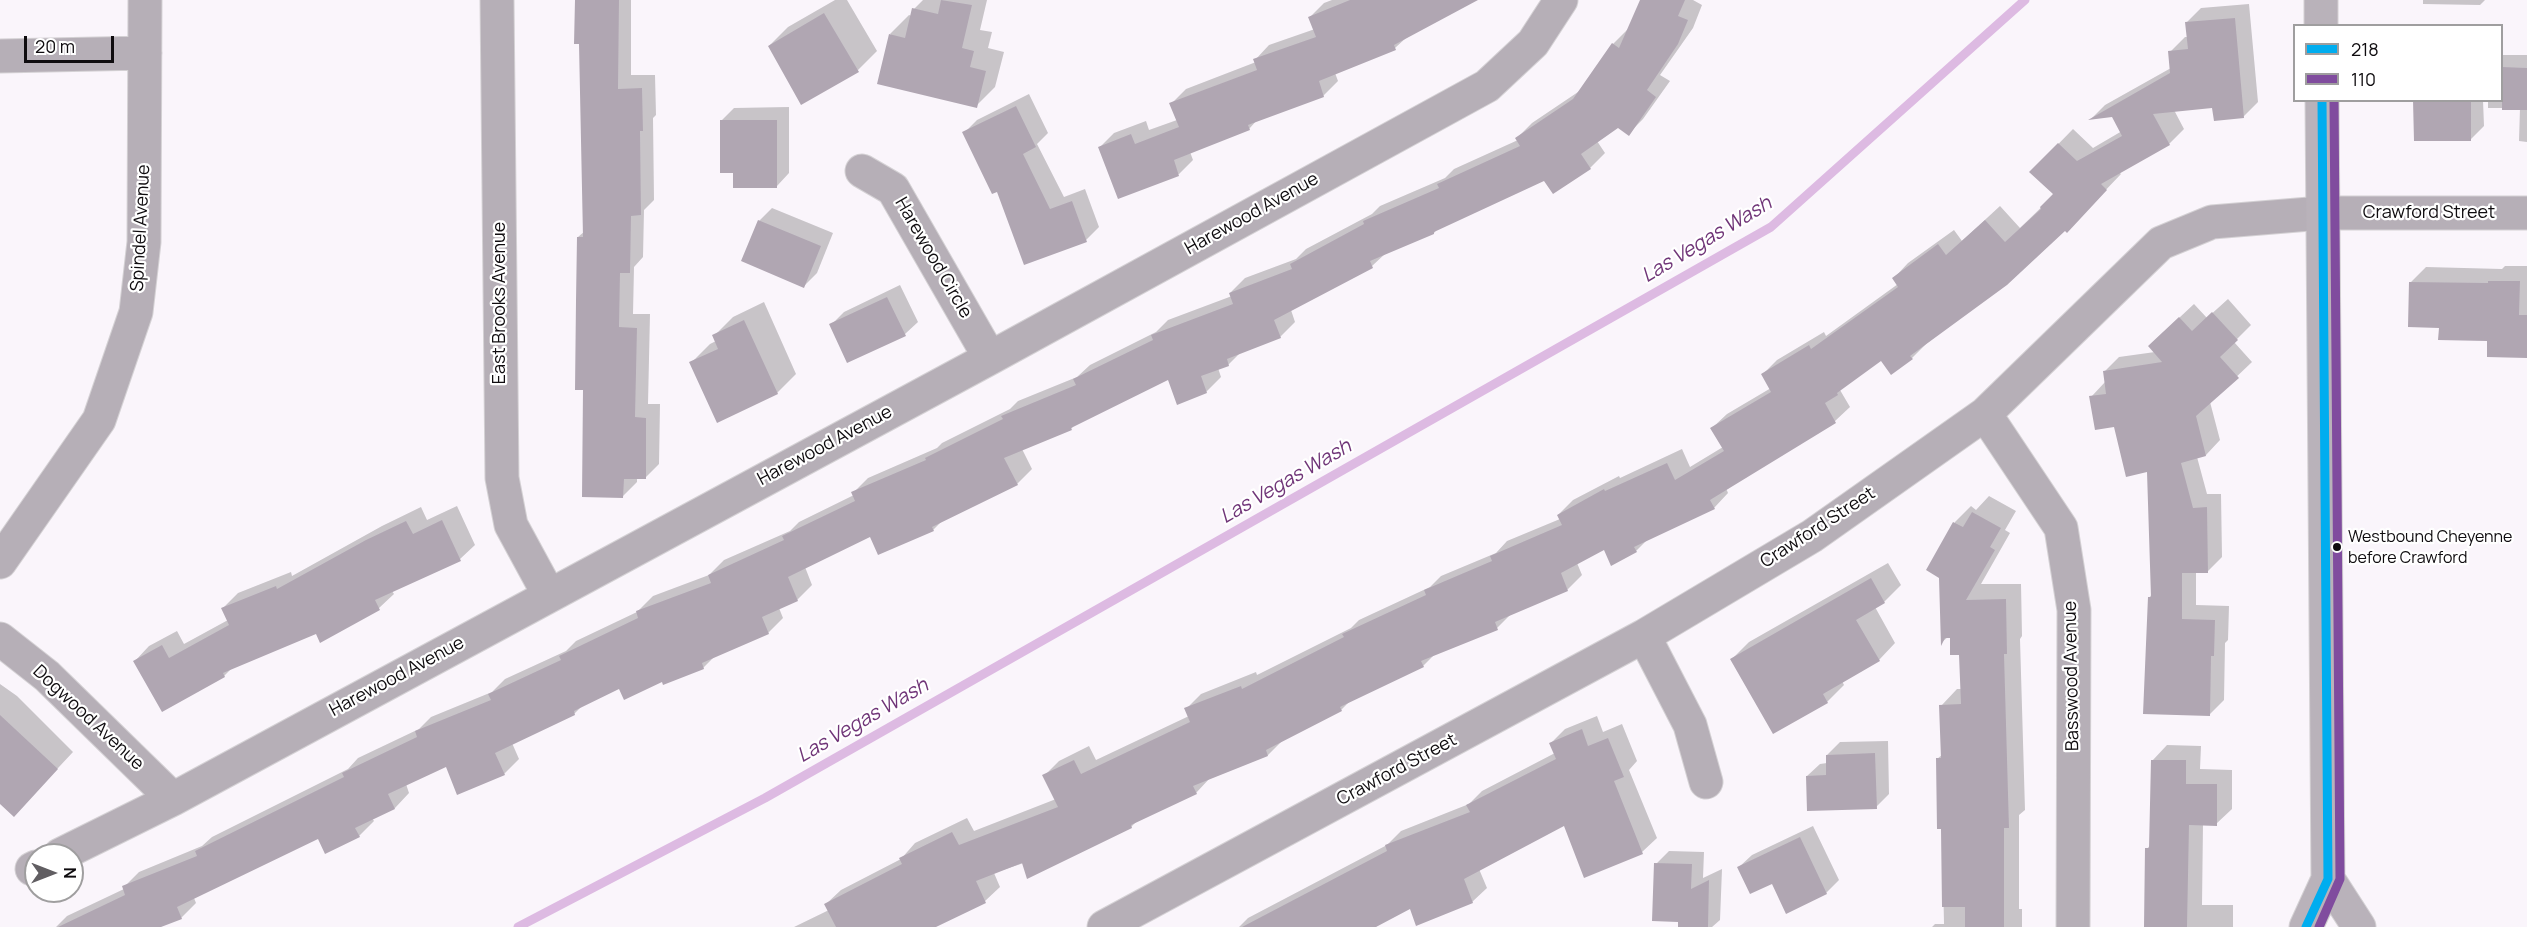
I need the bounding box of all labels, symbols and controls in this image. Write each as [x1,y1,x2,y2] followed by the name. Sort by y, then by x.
[27,24,117,62] scale bar
[2293,24,2503,102] legend
[35,34,75,58] text: 20 m
[2351,37,2379,61] text: 218
[2351,67,2376,91] text: 110
[127,164,155,292] street label: Spindel Avenue
[1181,168,1323,260] street label: Harewood Avenue
[1638,192,1776,288] water label: Las Vegas Wash
[890,194,976,322] street label: Harewood Circle
[2363,202,2495,224] street label: Crawford Street
[489,222,511,384] street label: East Brooks Avenue
[754,401,896,491] street label: Harewood Avenue
[1216,435,1356,529] water label: Las Vegas Wash
[1757,483,1879,573] street label: Crawford Street
[2348,528,2512,566] place label: Westbound Cheyenne before Crawford
[2331,541,2343,553] marker: Westbound Cheyenne before Crawford
[2060,601,2084,751] street label: Basswood Avenue
[326,632,468,722] street label: Harewood Avenue
[28,661,148,775] street label: Dogwood Avenue
[793,674,933,768] water label: Las Vegas Wash
[1333,729,1461,811] street label: Crawford Street
[24,843,84,903] north arrow
[59,867,81,879] text: N

